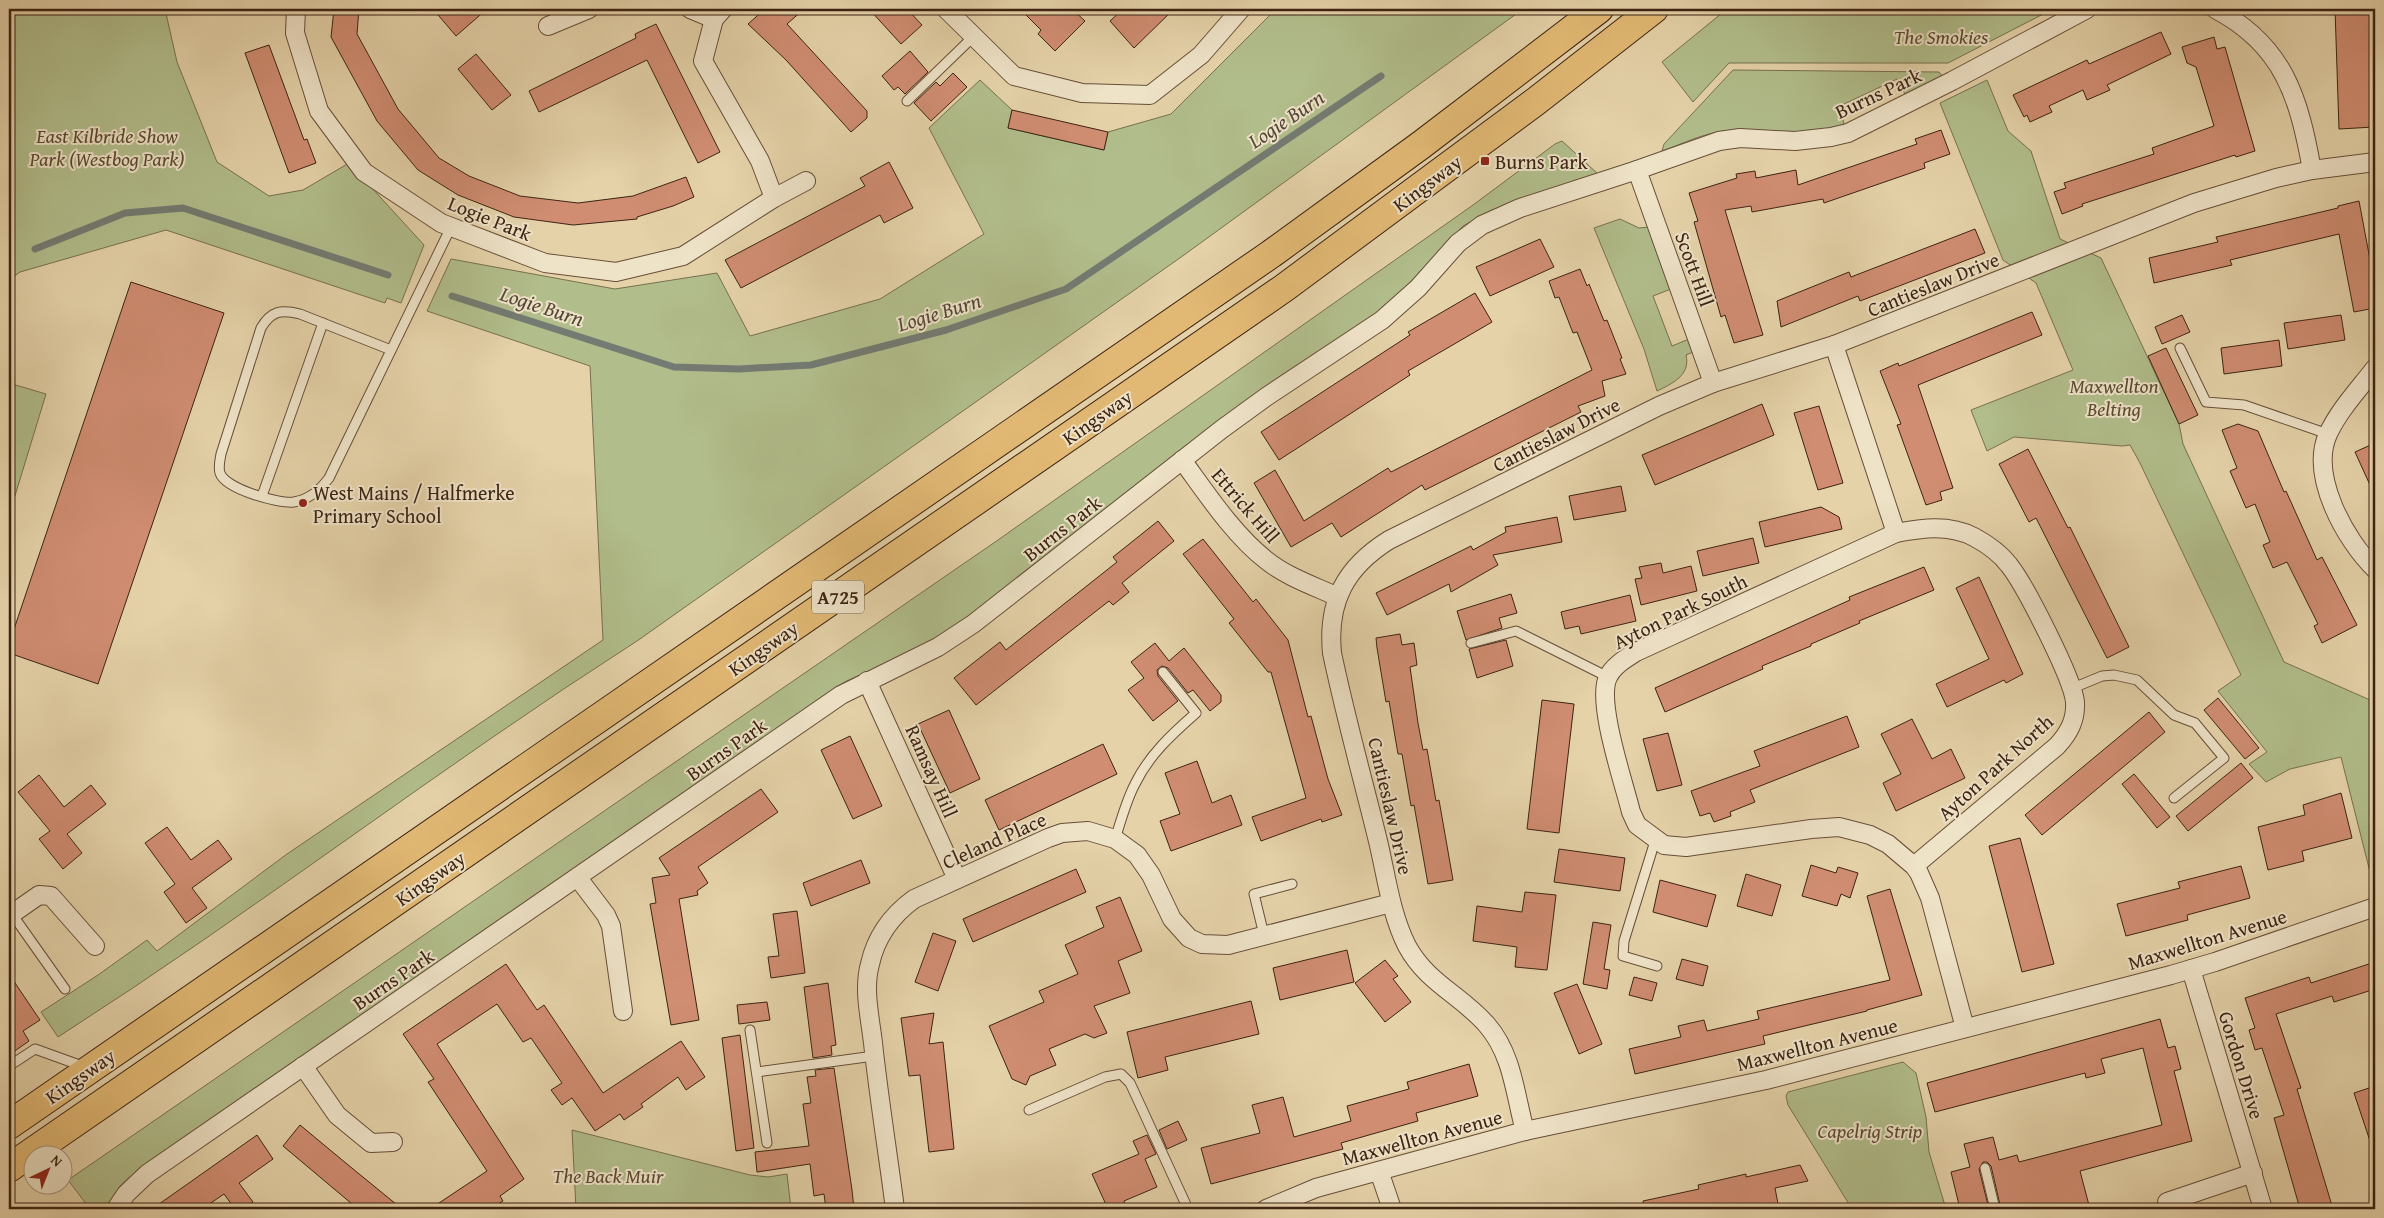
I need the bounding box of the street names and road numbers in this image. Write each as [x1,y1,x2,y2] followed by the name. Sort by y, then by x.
[1830,60,1927,126] street label: Burns Park
[1386,147,1468,219] street label: Kingsway
[444,188,537,248] street label: Logie Park
[1668,228,1722,311] street label: Scott Hill
[1863,244,2003,324] street label: Cantieslaw Drive
[1056,382,1138,452] street label: Kingsway
[1487,389,1625,479] street label: Cantieslaw Drive
[1205,461,1287,549] street label: Ettrick Hill
[1017,488,1108,568] street label: Burns Park
[1608,566,1752,656] street label: Ayton Park South
[812,580,864,614] road number: A725
[722,613,804,683] street label: Kingsway
[1931,707,2059,827] street label: Ayton Park North
[680,710,773,787] street label: Burns Park
[899,720,966,823] street label: Ramsay Hill
[1361,735,1421,877] street label: Cantieslaw Drive
[937,804,1051,876] street label: Cleland Place
[389,843,471,913] street label: Kingsway
[2124,901,2290,977] street label: Maxwellton Avenue
[347,941,440,1017] street label: Burns Park
[2212,1007,2272,1123] street label: Gordon Drive
[1734,1010,1900,1078] street label: Maxwellton Avenue
[39,1041,121,1111] street label: Kingsway
[1339,1102,1505,1172] street label: Maxwellton Avenue

